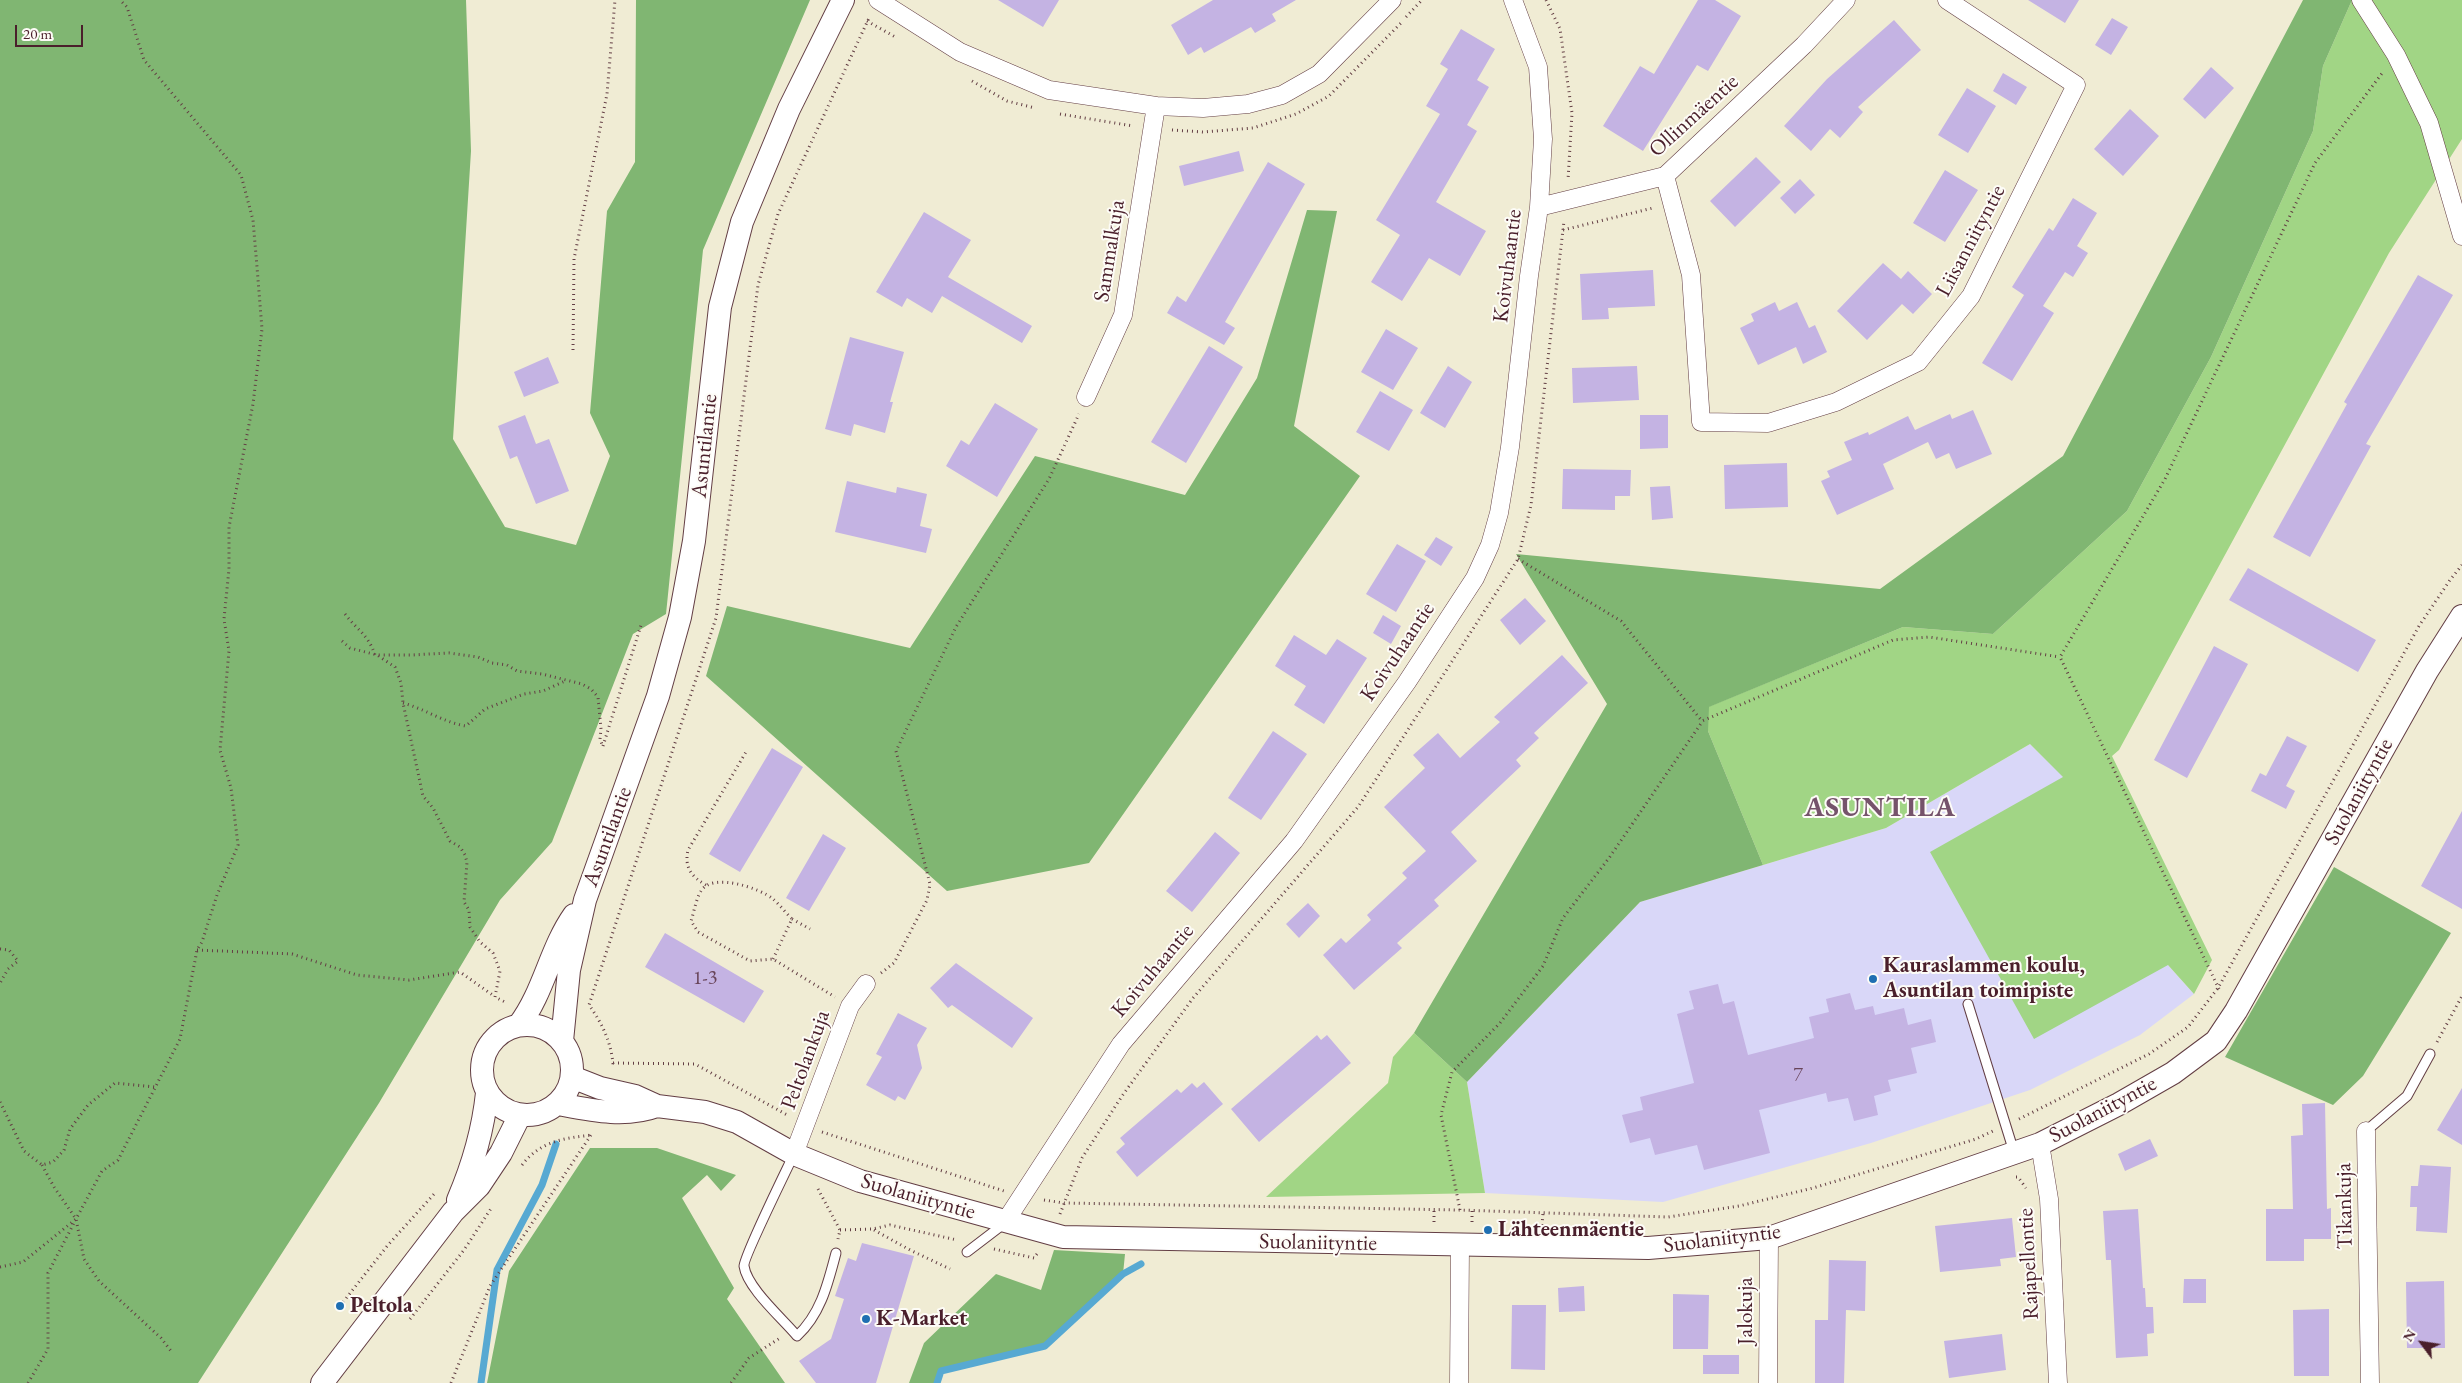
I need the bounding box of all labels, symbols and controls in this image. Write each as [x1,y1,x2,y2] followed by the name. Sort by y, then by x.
[18,15,85,47] scale bar
[23,24,52,43] text: 20 m
[1644,69,1744,163] street label: Ollinmäentie
[1931,181,2011,301] street label: Liisanniityntie
[1089,198,1131,304] street label: Sammalkuja
[1488,208,1528,324] street label: Koivuhaantie
[686,393,724,499] street label: Asuntilantie
[1355,597,1441,707] street label: Koivuhaantie
[2319,734,2399,850] street label: Suolaniityntie
[578,783,638,891] street label: Asuntilantie
[1803,791,1957,825] district label: ASUNTILA
[1106,919,1200,1023] street label: Koivuhaantie
[1883,953,2085,1004] place label: Kauraslammen koulu, Asuntilan toimipiste
[693,967,717,991] house number: 1-3
[1867,973,1879,985] marker: Kauraslammen koulu, Asuntilan toimipiste
[776,1007,836,1113] street label: Peltolankuja
[1793,1064,1803,1088] house number: 7
[2045,1071,2161,1149] street label: Suolaniityntie
[2331,1163,2359,1249] street label: Tikankuja
[858,1168,978,1226] street label: Suolaniityntie
[2013,1207,2045,1321] street label: Rajapellontie
[1498,1217,1644,1243] place label: Lähteenmäentie
[1662,1219,1782,1259] street label: Suolaniityntie
[1482,1224,1494,1236] marker: Lähteenmäentie
[1259,1229,1377,1257] street label: Suolaniityntie
[1733,1277,1759,1345] street label: Jalokuja
[350,1293,413,1319] place label: Peltola
[334,1300,346,1312] marker: Peltola
[876,1306,967,1332] place label: K-Market
[860,1313,872,1325] marker: K-Market
[2397,1318,2447,1368] north arrow
[2399,1326,2420,1345] text: N

